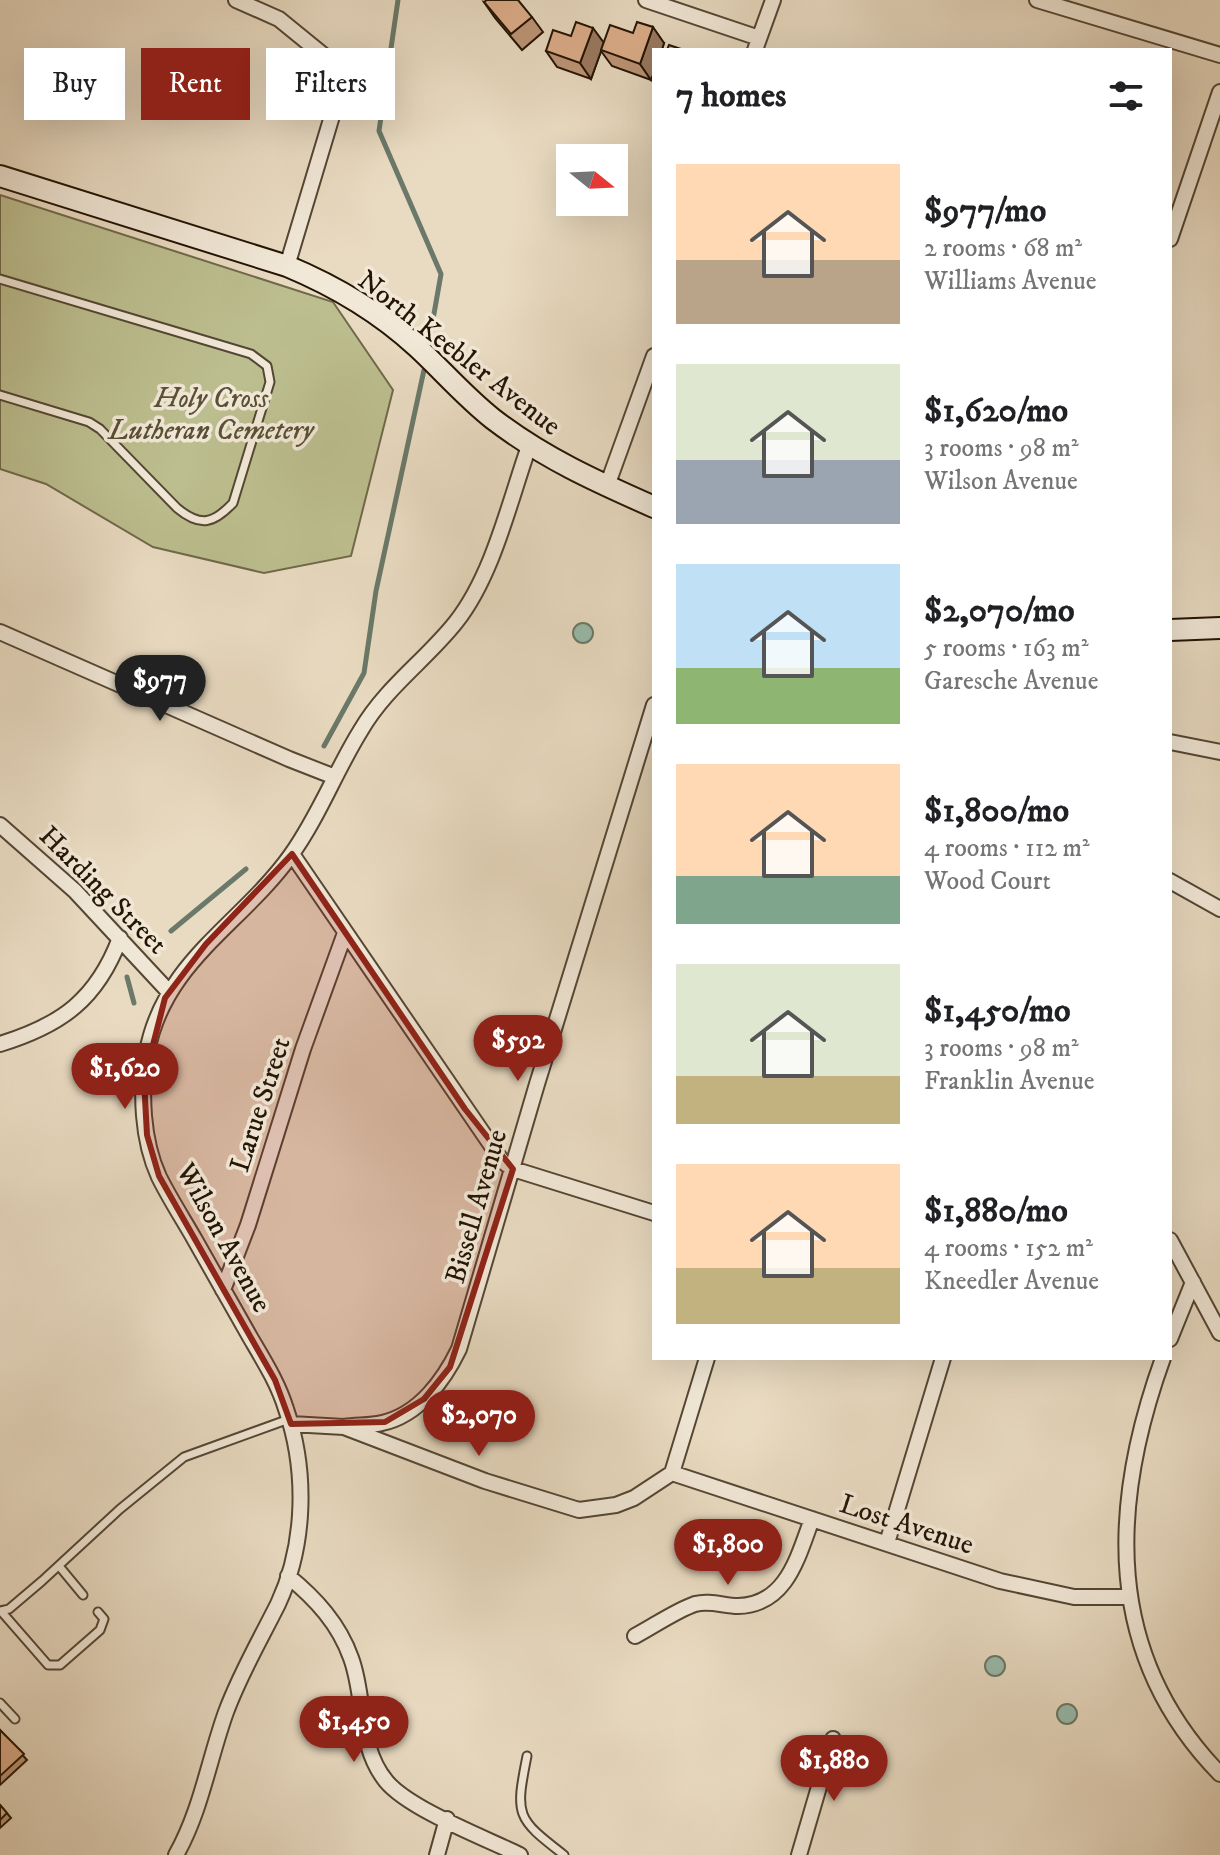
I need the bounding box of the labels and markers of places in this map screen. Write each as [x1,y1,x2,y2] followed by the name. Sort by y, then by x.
[113,655,207,723] pin: $977
[471,1015,565,1083] pin: $592
[60,1043,190,1111] pin: $1,620
[414,1390,544,1458] pin: $2,070
[663,1519,793,1587] pin: $1,800
[289,1696,419,1764] pin: $1,450
[769,1735,899,1803] pin: $1,880

